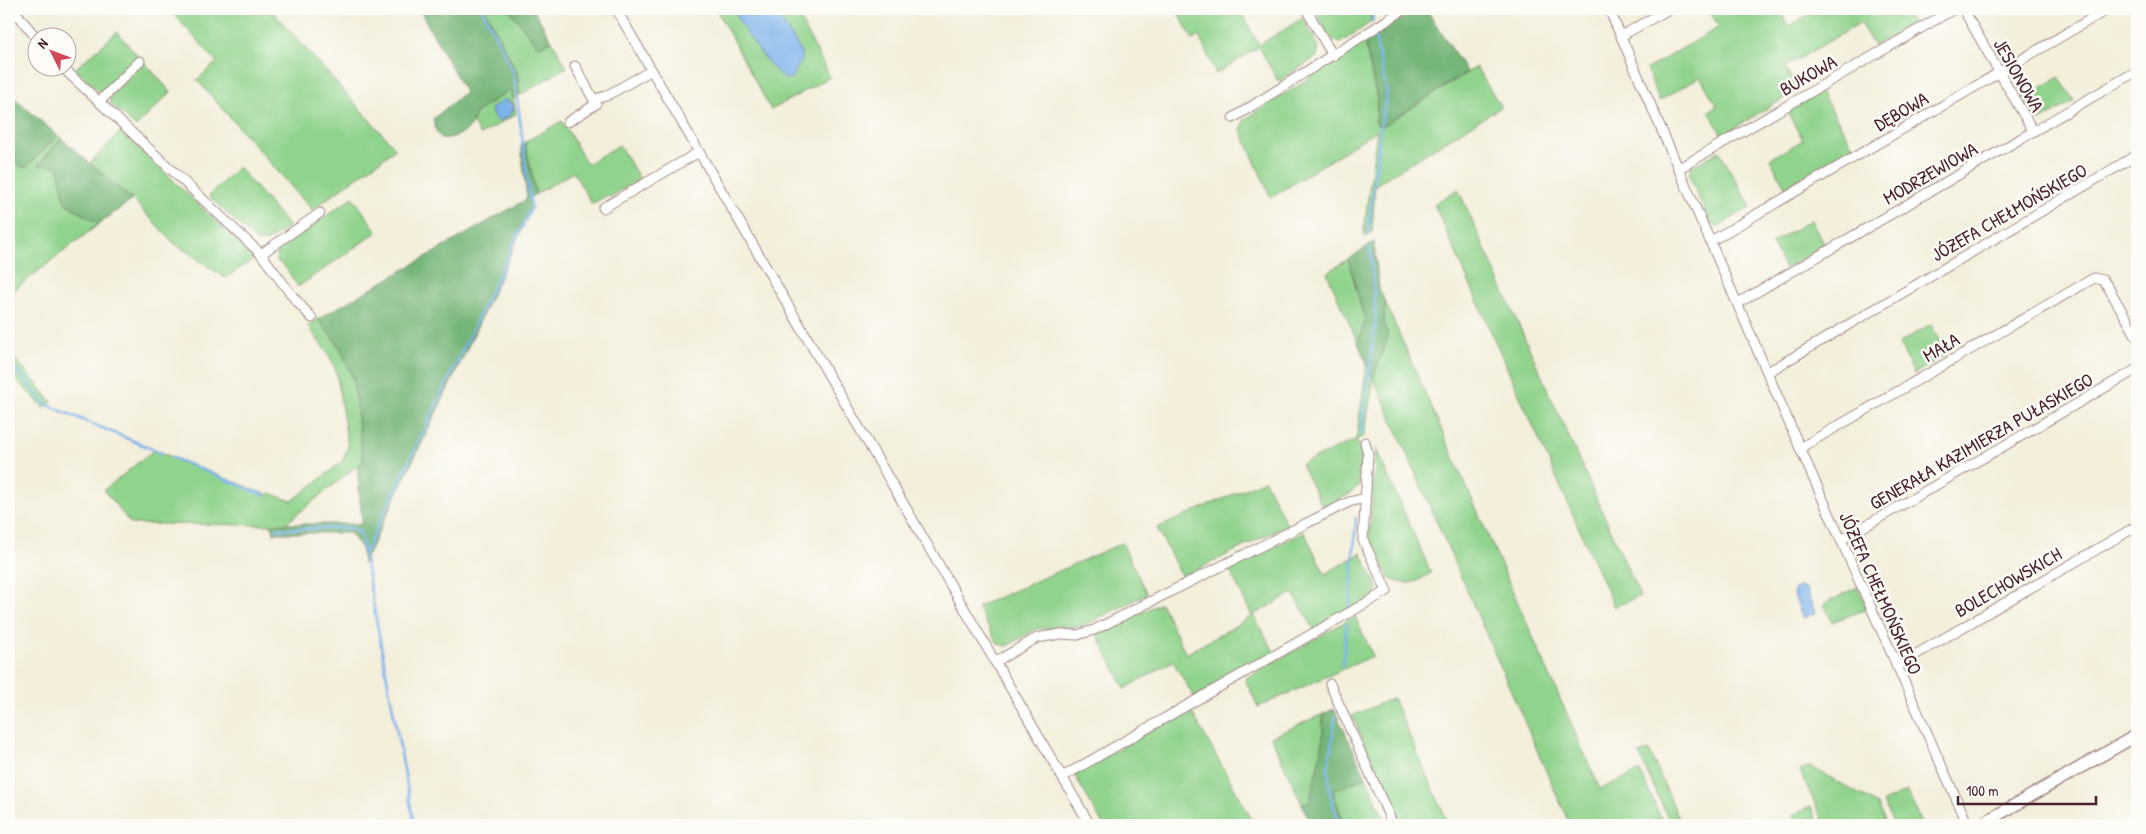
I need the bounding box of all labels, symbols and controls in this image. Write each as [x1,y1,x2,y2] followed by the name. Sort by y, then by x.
[28,28,78,78] north arrow
[32,33,52,52] text: N
[1988,34,2050,116] street label: JESIONOWA
[1775,48,1841,102] street label: BUKOWA
[1869,85,1933,137] street label: DĘBOWA
[1878,135,1982,211] street label: MODRZEWIOWA
[1926,157,2092,267] street label: JÓZEFA CHEŁMOŃSKIEGO
[1918,326,1964,368] street label: MAŁA
[1864,366,2098,516] street label: GENERAŁA KAZIMIERZA PUŁASKIEGO
[1833,507,1929,679] street label: JÓZEFA CHEŁMOŃSKIEGO
[1950,541,2066,623] street label: BOLECHOWSKICH
[1958,774,2096,806] scale bar
[1966,780,1999,801] text: 100 m

